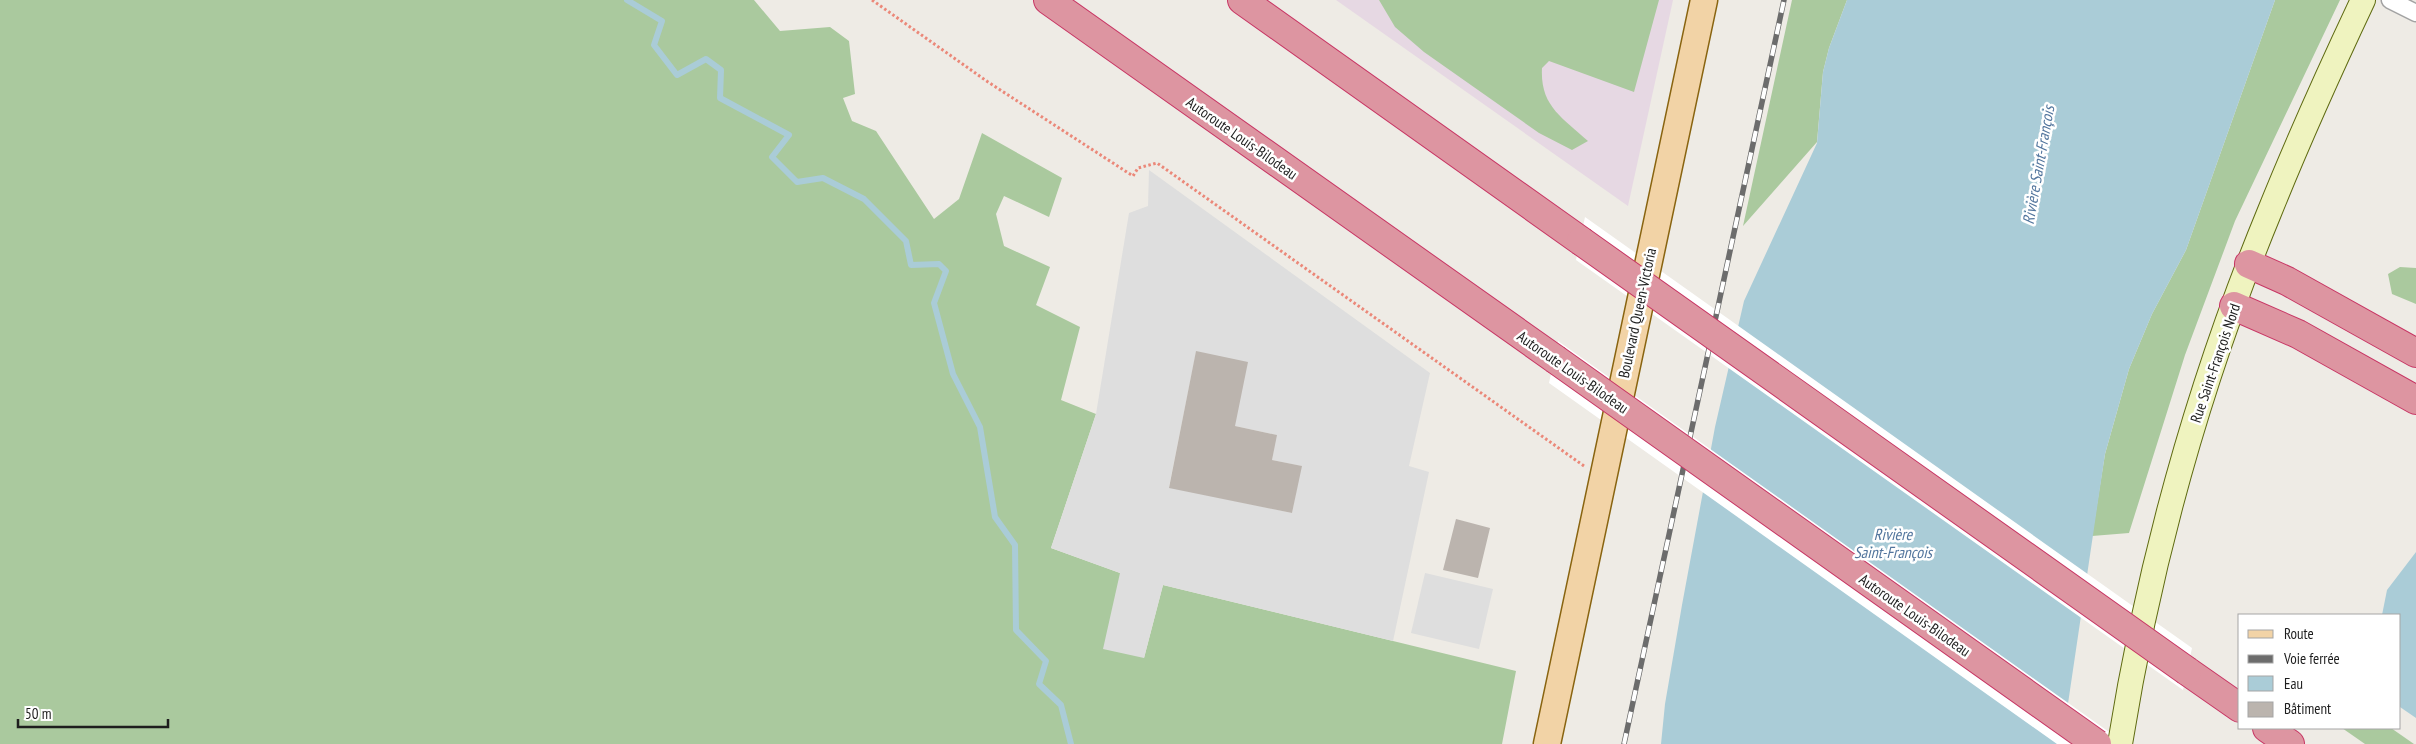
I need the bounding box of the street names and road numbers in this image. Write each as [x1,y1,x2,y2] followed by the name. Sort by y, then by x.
[1183,93,1301,183] street label: Autoroute Louis-Bilodeau
[1614,246,1660,380] street label: Boulevard Queen-Victoria
[2186,301,2244,425] street label: Rue Saint-François Nord
[1514,327,1632,417] street label: Autoroute Louis-Bilodeau
[1856,570,1974,660] street label: Autoroute Louis-Bilodeau

